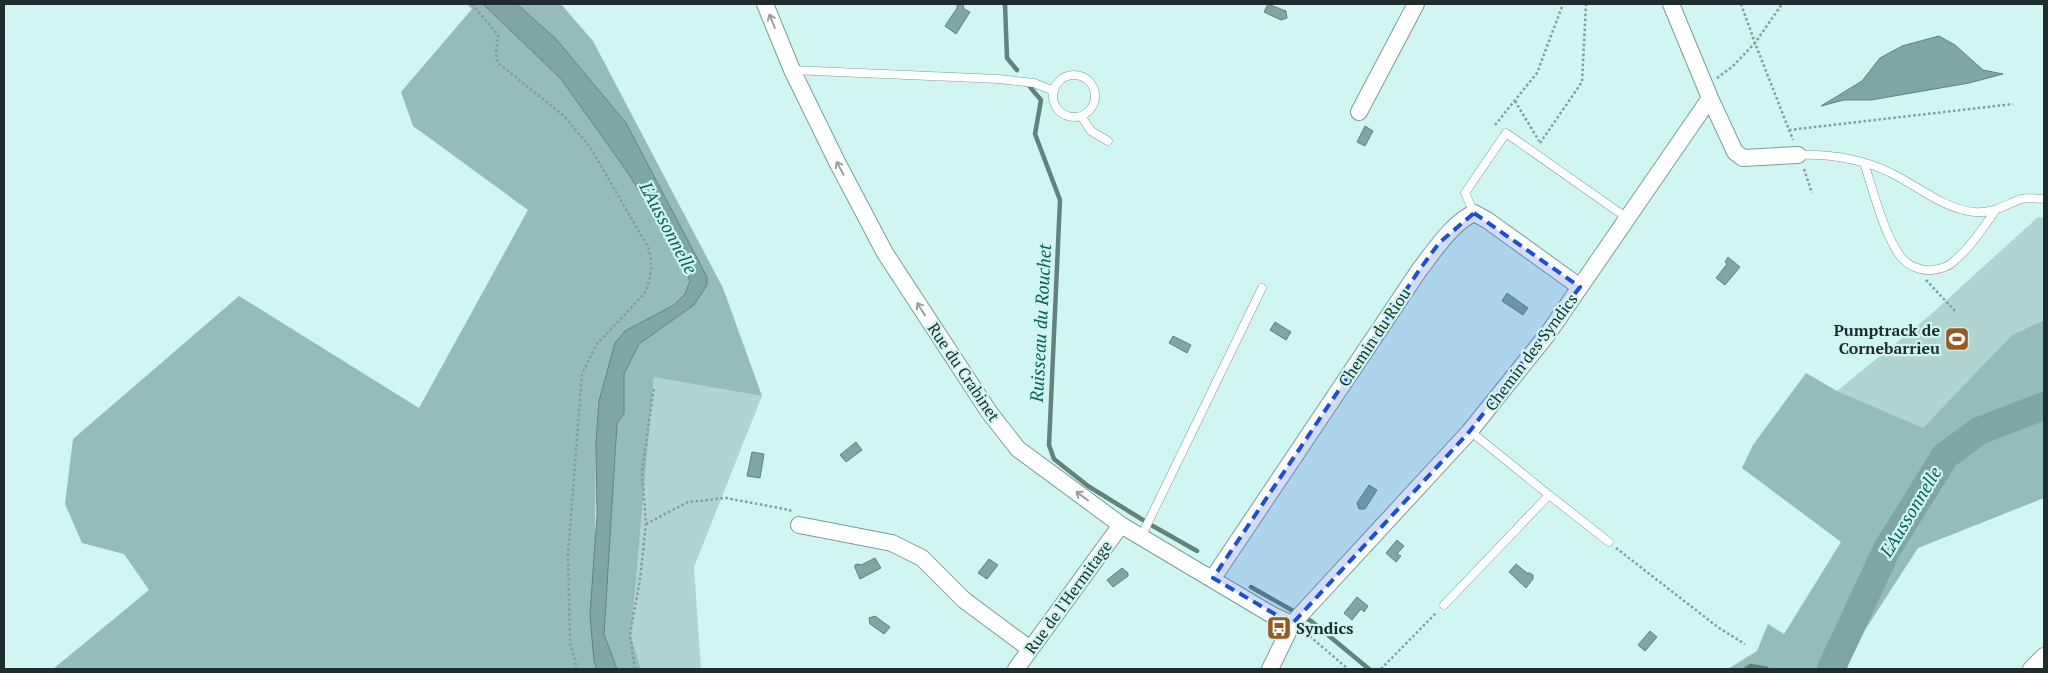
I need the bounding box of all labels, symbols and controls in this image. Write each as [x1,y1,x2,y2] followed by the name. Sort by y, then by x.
[767,14,776,29] one-way arrow
[835,161,844,176] one-way arrow
[634,176,703,278] water label: L'Aussonnelle
[1024,242,1056,404] water label: Ruisseau du Rouchet
[1333,283,1415,391] street label: Chemin du Riou
[1480,289,1582,415] street label: Chemin des Syndics
[916,302,926,316] one-way arrow
[923,318,1005,426] street label: Rue du Crabinet
[1834,319,1940,359] place label: Pumptrack de Cornebarrieu
[1944,326,1970,352] sports icon: Pumptrack de Cornebarrieu
[1873,462,1946,562] water label: L'Aussonnelle
[1076,491,1089,502] one-way arrow
[1019,536,1117,658] street label: Rue de l'Hermitage
[1266,615,1292,641] bus stop icon: Syndics
[1296,617,1354,639] place label: Syndics

